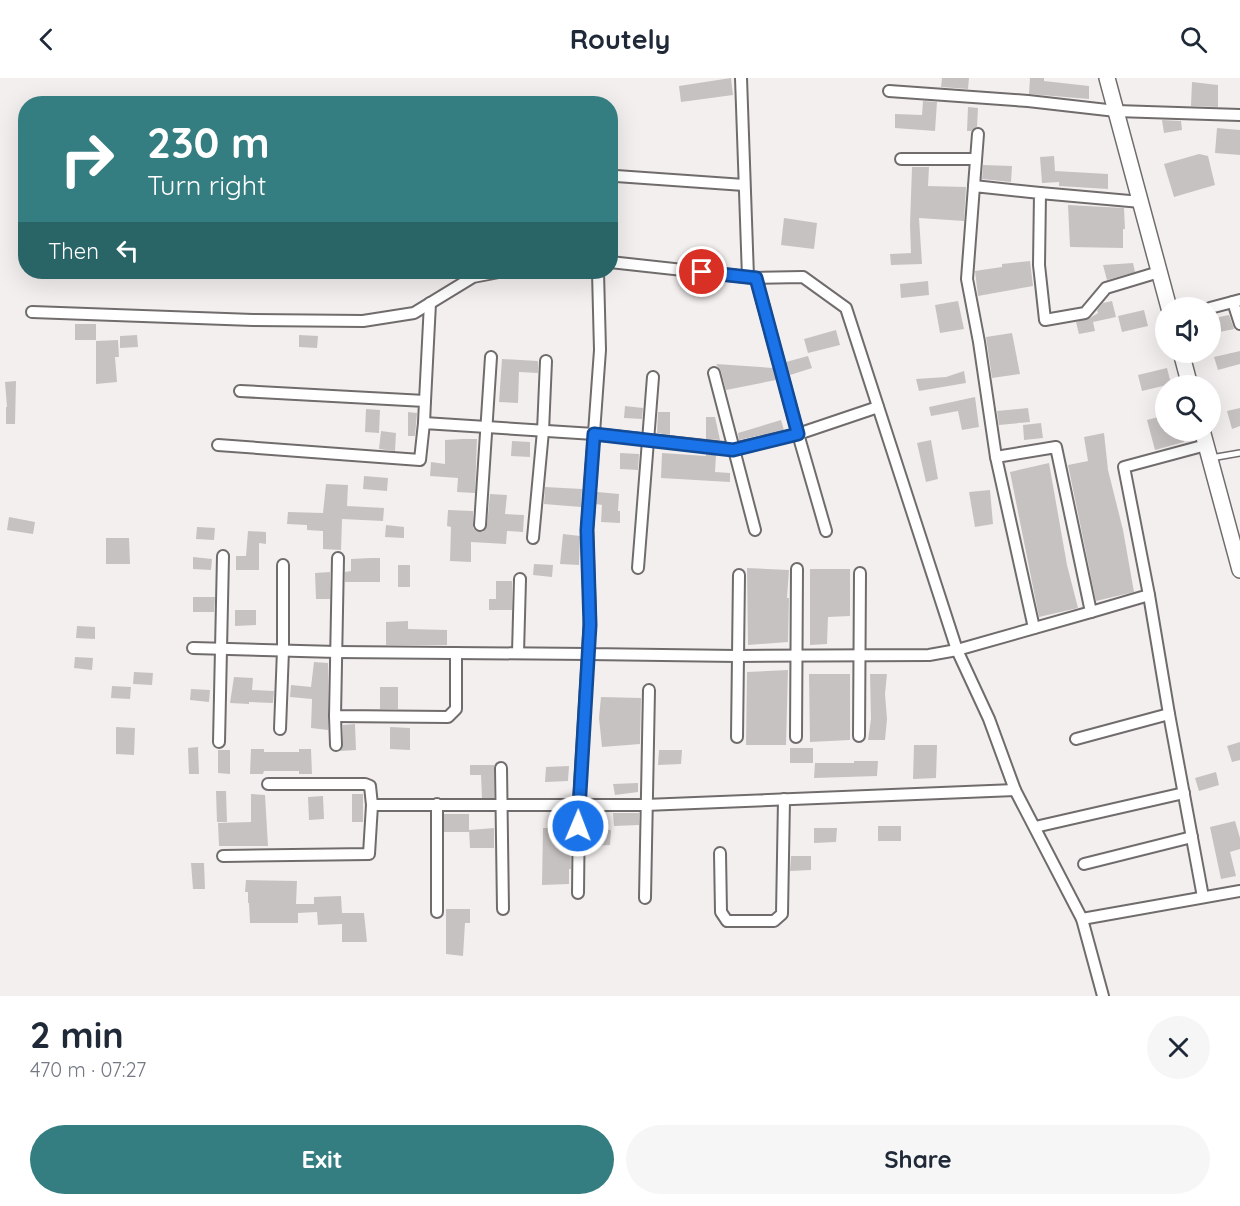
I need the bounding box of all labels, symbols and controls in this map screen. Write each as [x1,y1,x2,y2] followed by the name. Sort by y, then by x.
[570,22,670,56] text: Routely
[30,23,63,56] icon: back
[1177,23,1210,56] icon: search
[147,116,270,169] text: 230 m
[48,120,126,198] icon: right
[147,168,266,202] text: Turn right
[111,234,144,267] icon: left
[48,237,99,265] text: Then
[676,246,727,297] pin
[685,255,718,288] icon: arrive
[1155,297,1221,441] map controls
[1155,297,1221,363] button: sound
[1155,375,1221,441] button: search
[546,794,610,858] position arrow
[30,1012,124,1057] text: 2 min
[1147,1016,1210,1079] button: close
[30,1057,146,1082] text: 470 m · 07:27
[30,1125,614,1194] button: Exit
[626,1125,1210,1194] button: Share

